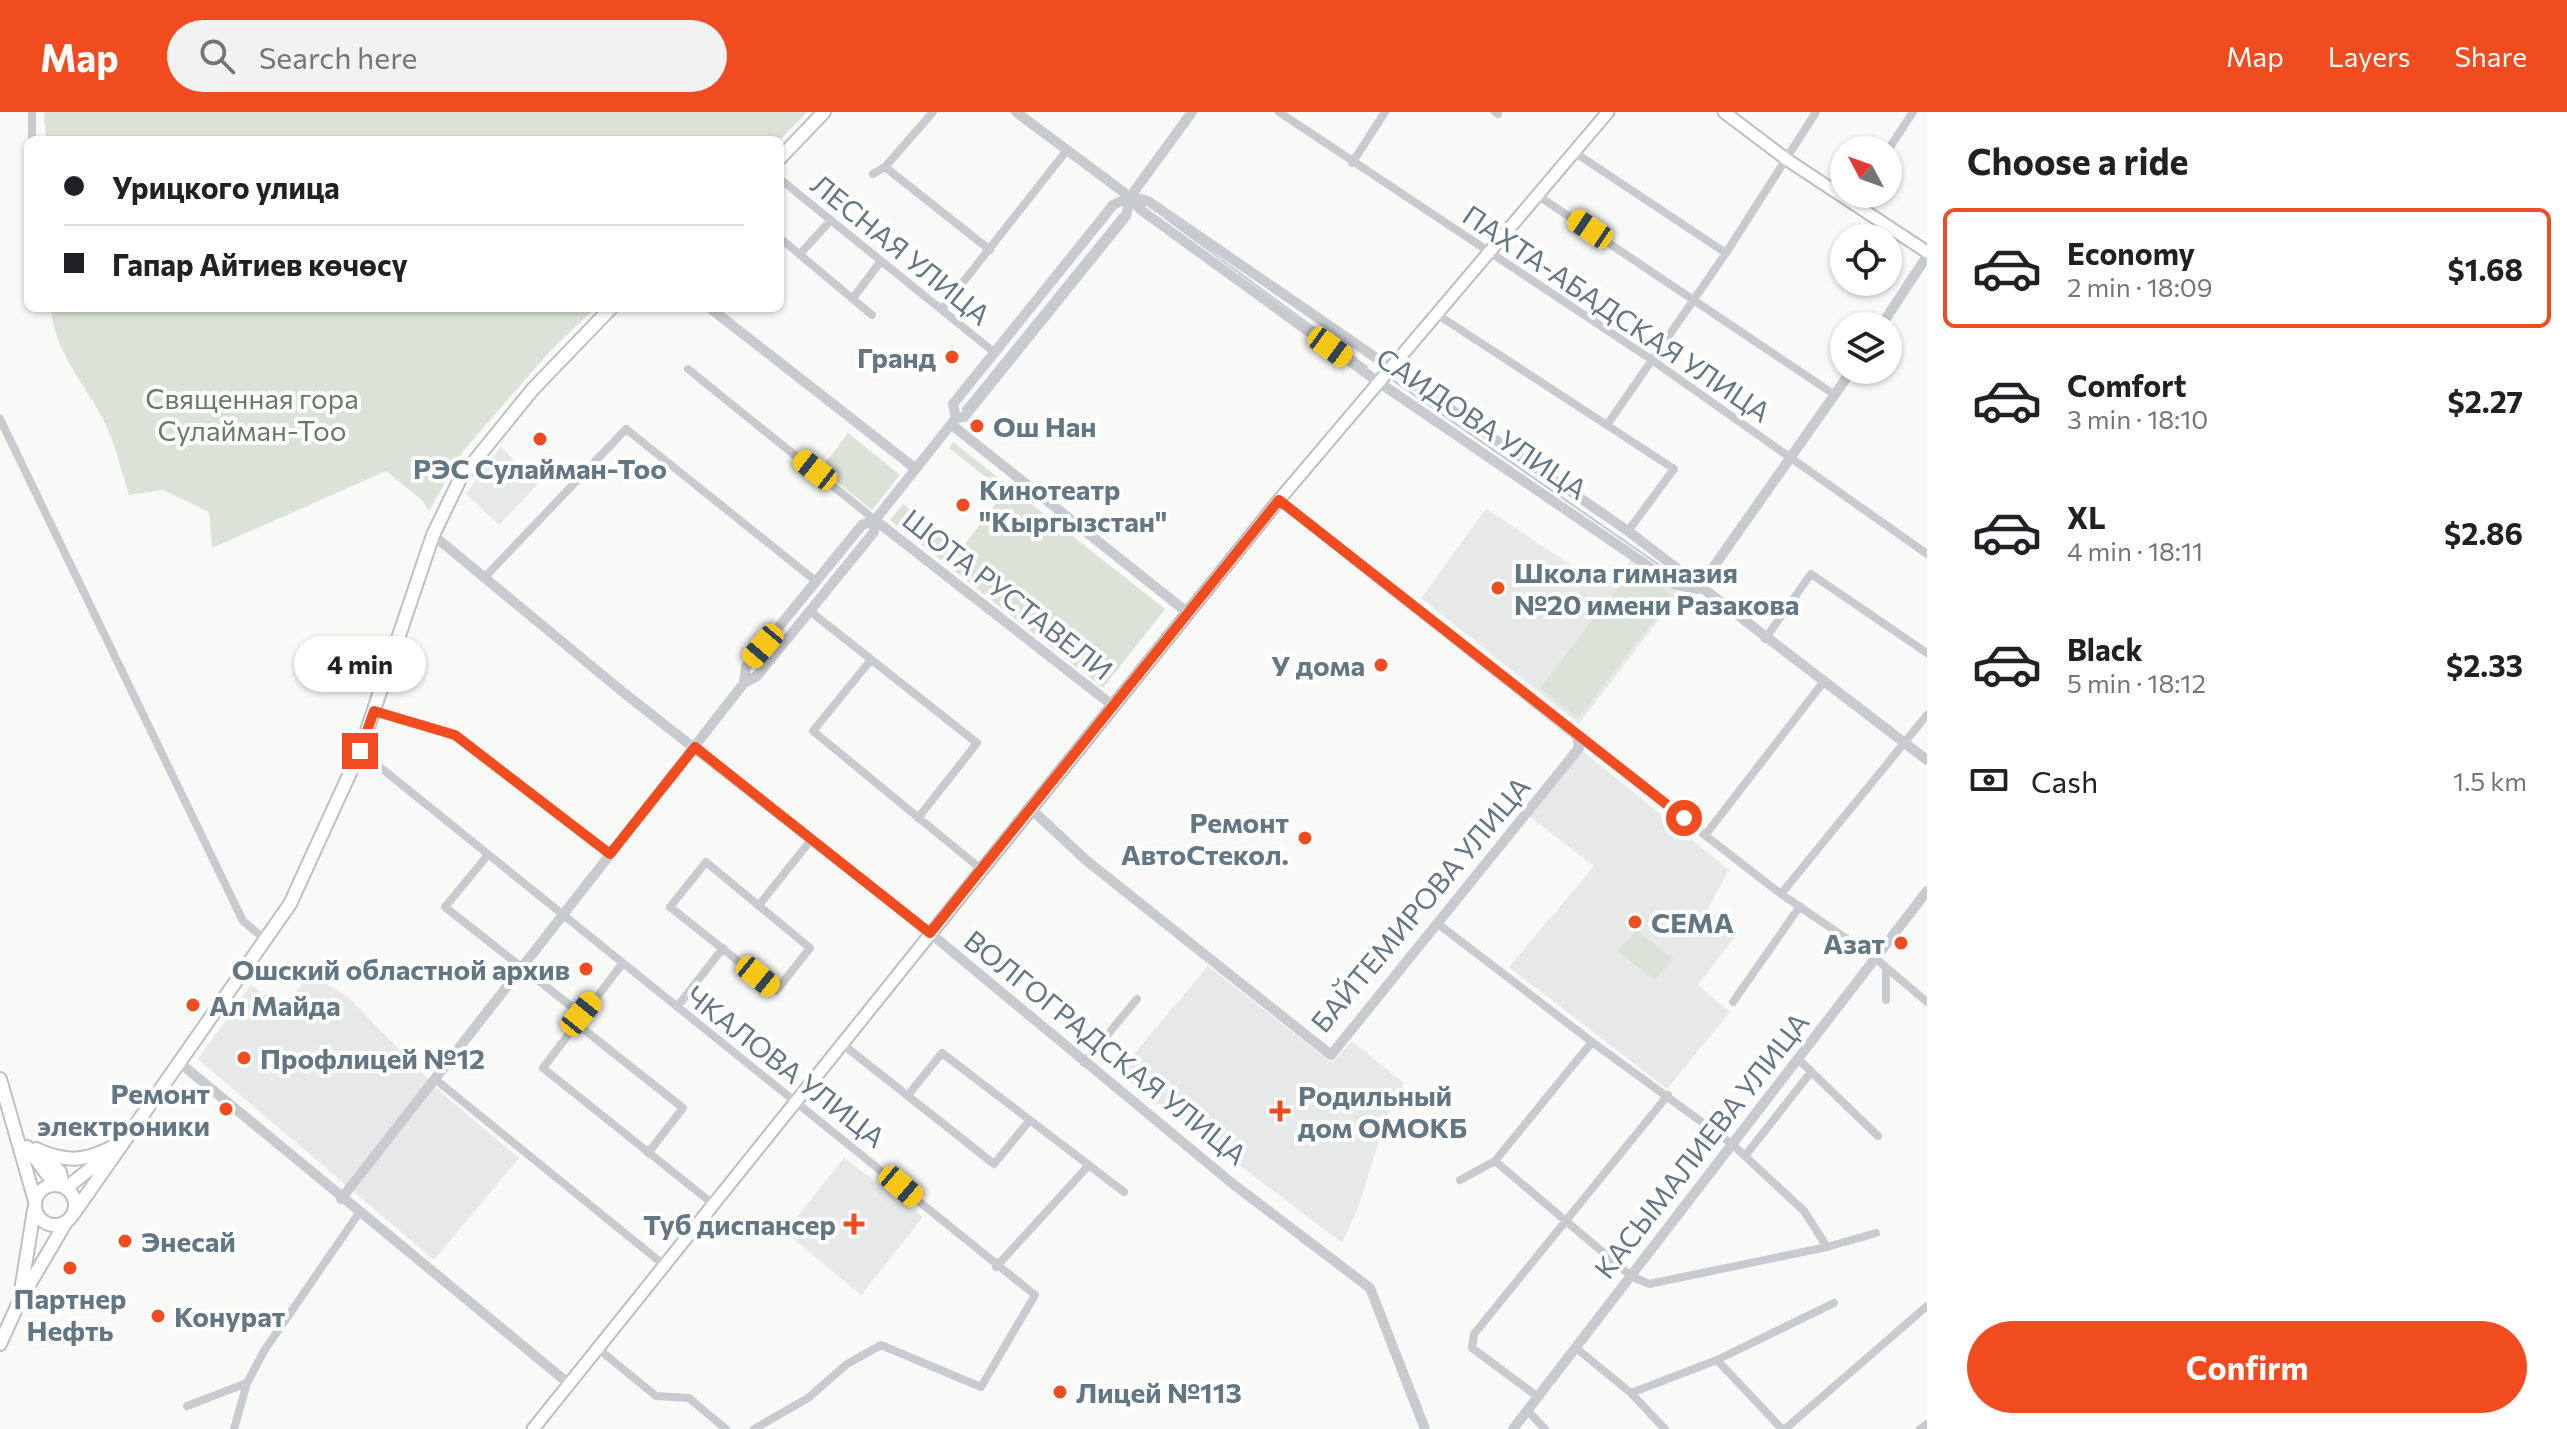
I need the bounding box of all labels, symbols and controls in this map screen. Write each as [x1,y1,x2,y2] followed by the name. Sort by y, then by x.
[167,20,727,92] search box
[40,33,119,80] text: Map
[195,34,239,78] icon: search
[259,38,417,75] text: Search here
[2226,39,2284,73] text: Map
[2328,39,2410,73] text: Layers
[2454,39,2527,73] text: Share
[1830,136,1902,208] north arrow
[1830,136,1902,384] map controls
[1967,138,2188,182] text: Choose a ride
[805,166,997,332] street label: ЛЕСНАЯ УЛИЦА
[112,168,340,205] text: Урицкого улица
[1457,197,1777,429] street label: ПАХТА-АБАДСКАЯ УЛИЦА
[1563,206,1617,252] car
[1830,224,1902,296] button: locate
[1971,232,2043,304] icon: car
[2067,234,2195,271] text: Economy
[112,245,408,282] text: Гапар Айтиев көчөсү
[2448,250,2523,287] text: $1.68
[2067,271,2213,302] text: 2 min · 18:09
[1830,312,1902,384] button: layers
[1304,323,1356,371] car
[857,340,936,374] place label: Гранд
[1370,340,1594,506] street label: САИДОВА УЛИЦА
[943,348,961,366] marker: Гранд
[1971,364,2043,436] icon: car
[2067,366,2186,403] text: Comfort
[145,381,359,447] park label: Священная гора Сулайман-Тоо
[2447,382,2523,419] text: $2.27
[2067,403,2208,434] text: 3 min · 18:10
[993,409,1097,443] place label: Ош Нан
[968,417,986,435] marker: Ош Нан
[531,430,549,448] marker: РЭС Сулайман-Тоо
[789,446,841,494] car
[413,451,667,485] place label: РЭС Сулайман-Тоо
[979,472,1167,538] place label: Кинотеатр "Кыргызстан"
[954,496,972,514] marker: Кинотеатр "Кыргызстан"
[1971,496,2043,568] icon: car
[2067,498,2106,535] text: XL
[896,501,1120,687] street label: ШОТА РУСТАВЕЛИ
[2444,514,2523,551] text: $2.86
[2067,535,2203,566] text: 4 min · 18:11
[1514,555,1799,621] place label: Школа гимназия №20 имени Разакова
[1489,579,1507,597] marker: Школа гимназия №20 имени Разакова
[738,620,788,672] car
[1971,628,2043,700] icon: car
[2067,630,2143,667] text: Black
[294,635,426,691] callout: 4 min
[2446,646,2523,683] text: $2.33
[327,648,393,679] text: 4 min
[1271,648,1365,682] place label: У дома
[1372,656,1390,674] marker: У дома
[2067,667,2206,698] text: 5 min · 18:12
[342,733,378,769] route end
[1967,758,2011,802] icon: cash
[2031,762,2098,799] text: Cash
[2453,765,2527,796] text: 1.5 km
[1303,769,1537,1039] street label: БАЙТЕМИРОВА УЛИЦА
[1666,800,1702,836] route start
[1121,805,1289,871] place label: Ремонт АвтоСтекол.
[1296,829,1314,847] marker: Ремонт АвтоСтекол.
[1651,905,1734,939] place label: СЕМА
[1626,913,1644,931] marker: СЕМА
[958,923,1254,1171] street label: ВОЛГОГРАДСКАЯ УЛИЦА
[1823,926,1885,960] place label: Азат
[1892,934,1910,952] marker: Азат
[232,952,570,986] place label: Ошский областной архив
[732,952,784,1000] car
[577,960,595,978] marker: Ошский областной архив
[680,978,892,1154] street label: ЧКАЛОВА УЛИЦА
[209,988,341,1022] place label: Ал Майда
[557,988,605,1040] car
[184,996,202,1014] marker: Ал Майда
[1587,1005,1815,1285] street label: КАСЫМАЛИЕВА УЛИЦА
[260,1041,485,1075] place label: Профлицей №12
[235,1049,253,1067] marker: Профлицей №12
[37,1076,210,1142] place label: Ремонт электроники
[1298,1078,1467,1144] place label: Родильный дом ОМОКБ
[217,1100,235,1118] marker: Ремонт электроники
[1269,1100,1291,1122] marker: Родильный дом ОМОКБ
[875,1161,927,1211] car
[643,1207,836,1241] place label: Туб диспансер
[843,1213,865,1235] marker: Туб диспансер
[141,1224,236,1258] place label: Энесай
[116,1232,134,1250] marker: Энесай
[61,1259,79,1277] marker: Партнер Нефть
[14,1281,126,1347] place label: Партнер Нефть
[174,1299,285,1333] place label: Конурат
[149,1307,167,1325] marker: Конурат
[1967,1321,2527,1413] button: Confirm
[1076,1375,1242,1409] place label: Лицей №113
[1051,1383,1069,1401] marker: Лицей №113

